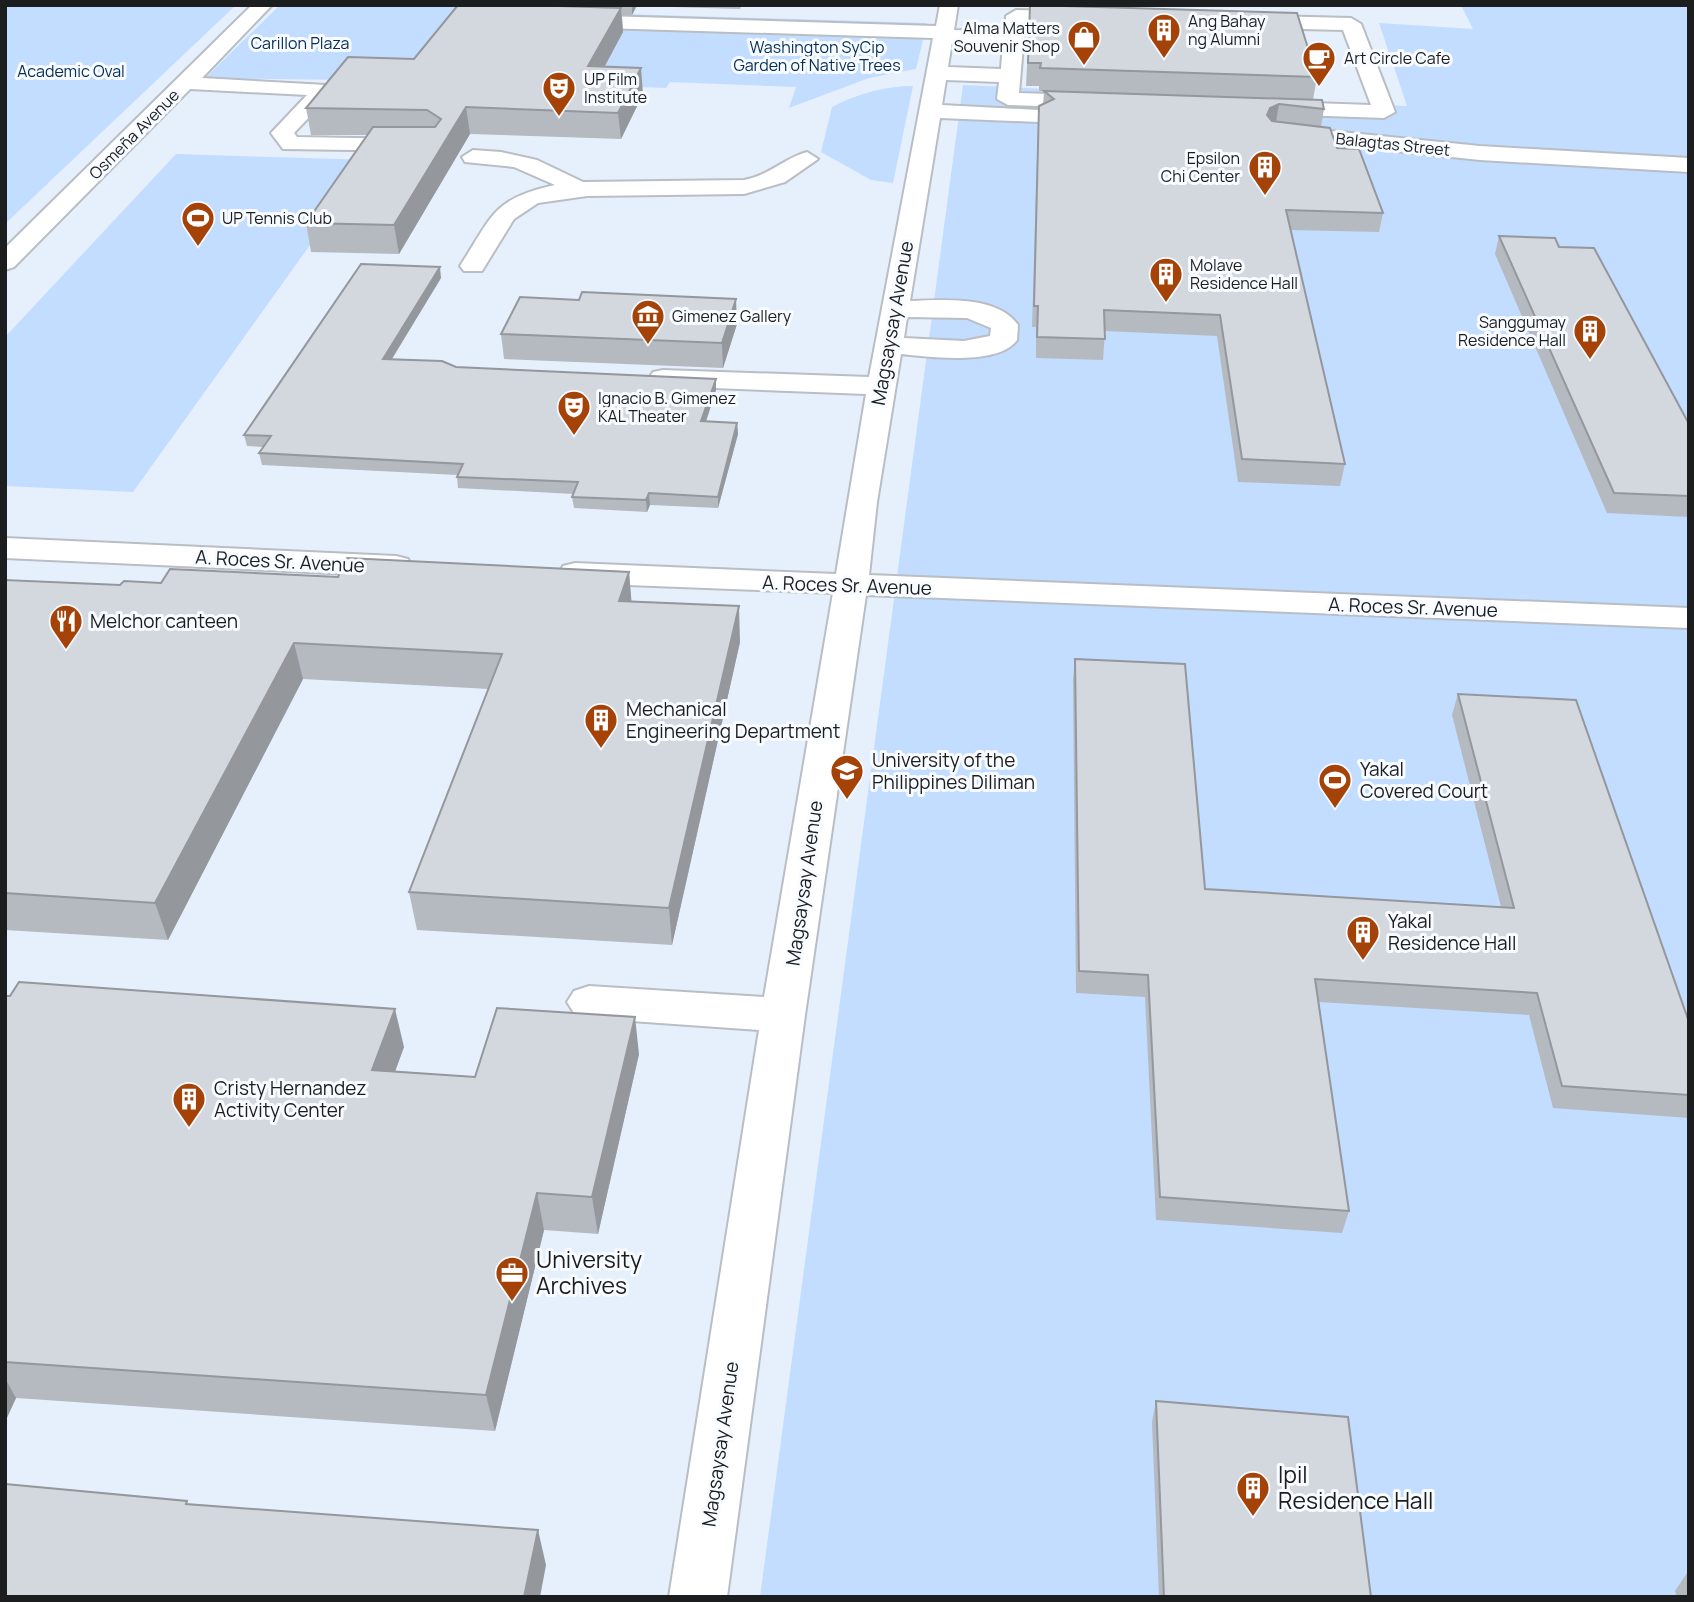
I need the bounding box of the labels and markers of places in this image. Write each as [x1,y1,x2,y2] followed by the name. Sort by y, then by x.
[1188,10,1266,50] place label: Ang Bahay ng Alumni
[1145,11,1183,60] building icon: Ang Bahay ng Alumni
[954,17,1060,57] place label: Alma Matters Souvenir Shop
[1065,18,1103,67] shop icon: Alma Matters Souvenir Shop
[1300,39,1338,88] cafe icon: Art Circle Cafe
[1344,47,1450,69] place label: Art Circle Cafe
[584,68,647,108] place label: UP Film Institute
[540,69,578,118] theatre icon: UP Film Institute
[1161,147,1240,187] place label: Epsilon Chi Center
[1246,148,1284,197] building icon: Epsilon Chi Center
[179,199,217,248] sports icon: UP Tennis Club
[222,207,332,229] place label: UP Tennis Club
[1190,254,1298,294] place label: Molave Residence Hall
[1147,255,1185,304] building icon: Molave Residence Hall
[629,297,667,346] museum icon: Gimenez Gallery
[672,305,792,327] place label: Gimenez Gallery
[1458,311,1567,351] place label: Sanggumay Residence Hall
[1571,312,1609,361] building icon: Sanggumay Residence Hall
[598,387,736,427] place label: Ignacio B. Gimenez KAL Theater
[555,388,593,437] theatre icon: Ignacio B. Gimenez KAL Theater
[47,602,85,651] restaurant icon: Melchor canteen
[90,608,238,634] place label: Melchor canteen
[626,696,840,744] place label: Mechanical Engineering Department
[582,701,620,750] building icon: Mechanical Engineering Department
[872,747,1035,795] place label: University of the Philippines Diliman
[828,752,866,801] school or university icon: University of the Philippines Diliman
[1360,756,1488,804] place label: Yakal Covered Court
[1316,761,1354,810] sports icon: Yakal Covered Court
[1388,908,1516,956] place label: Yakal Residence Hall
[1344,913,1382,962] building icon: Yakal Residence Hall
[214,1075,366,1123] place label: Cristy Hernandez Activity Center
[170,1080,208,1129] building icon: Cristy Hernandez Activity Center
[536,1243,642,1301] place label: University Archives
[493,1254,531,1303] office icon: University Archives
[1278,1458,1433,1516] place label: Ipil Residence Hall
[1234,1469,1272,1518] building icon: Ipil Residence Hall

